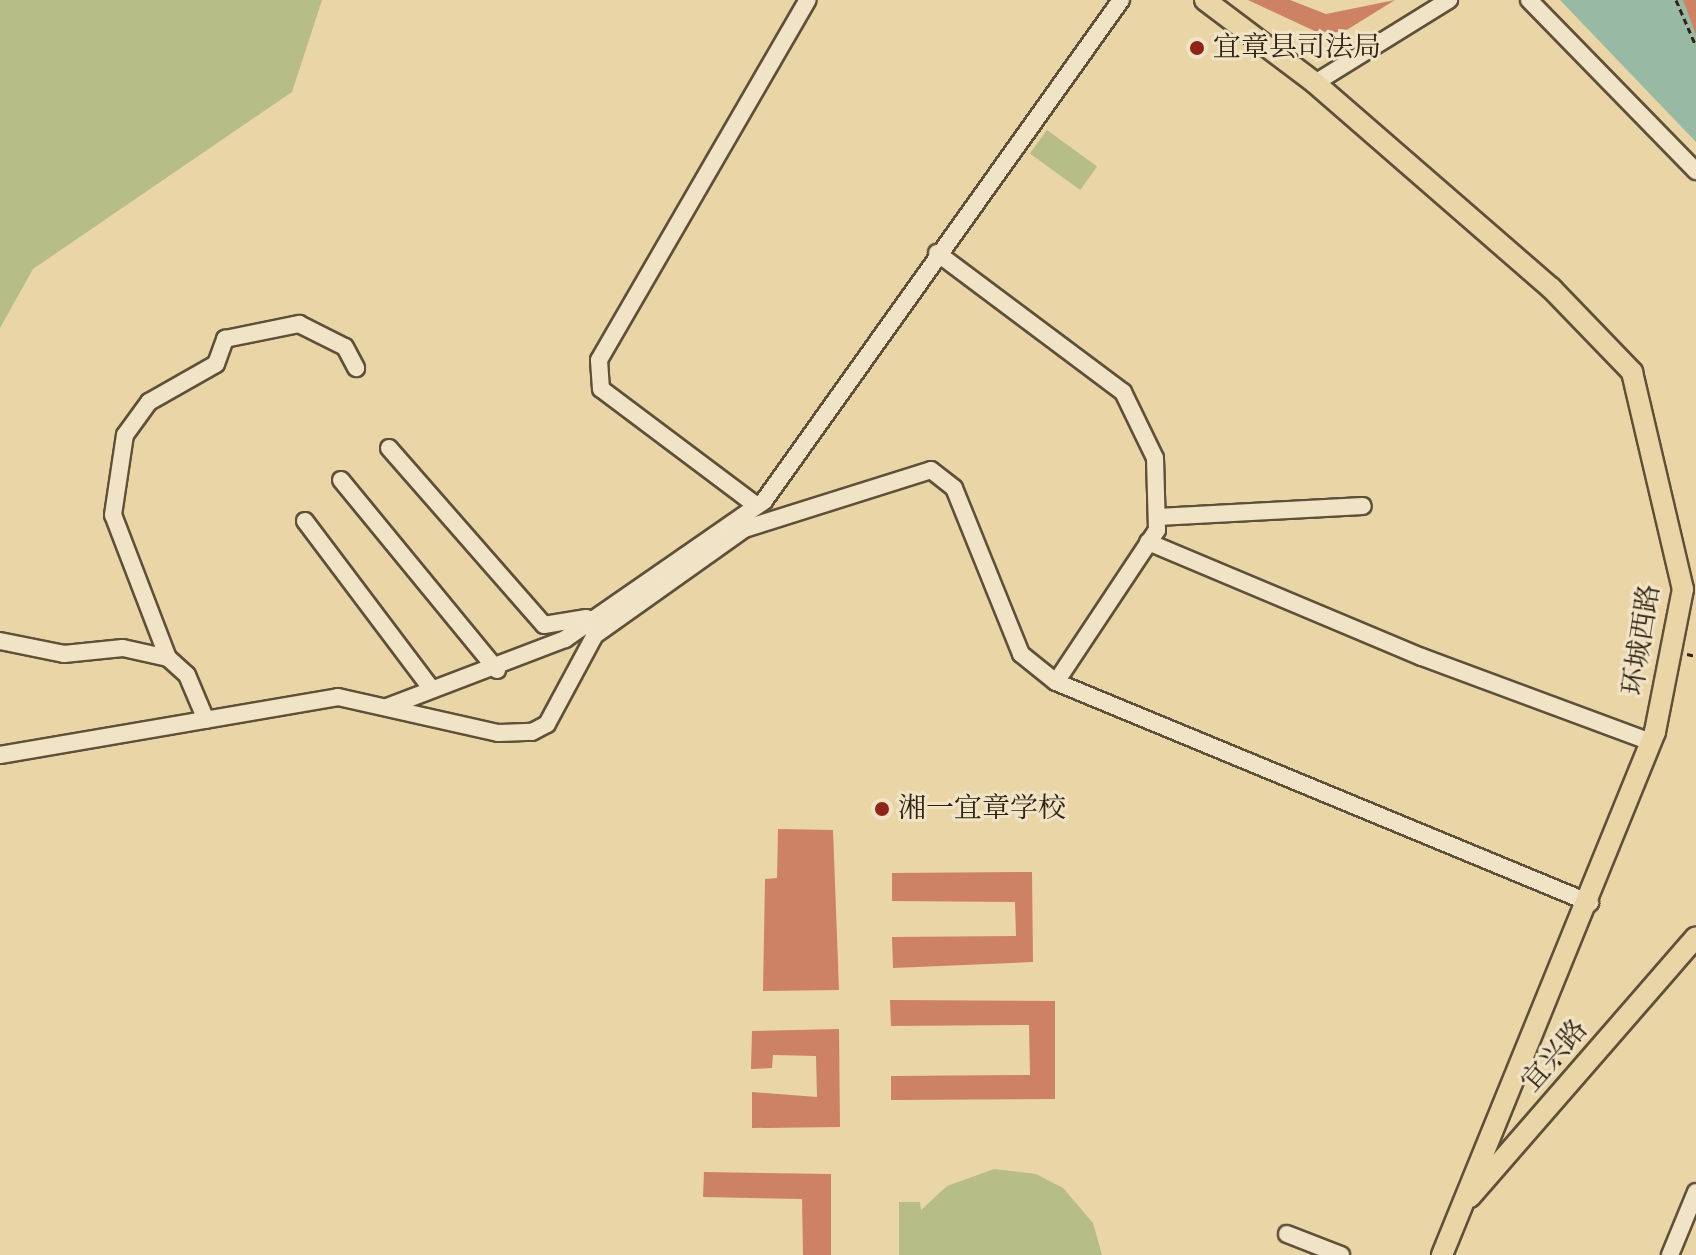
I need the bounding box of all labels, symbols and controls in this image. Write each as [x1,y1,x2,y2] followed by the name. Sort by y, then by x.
[1213,31,1381,65] place label: 宜章县司法局
[1188,39,1206,57] marker: 宜章县司法局
[1617,582,1667,698] street label: 环城西路
[898,792,1066,826] place label: 湘一宜章学校
[873,800,891,818] marker: 湘一宜章学校
[1515,1013,1595,1099] street label: 宜兴路

